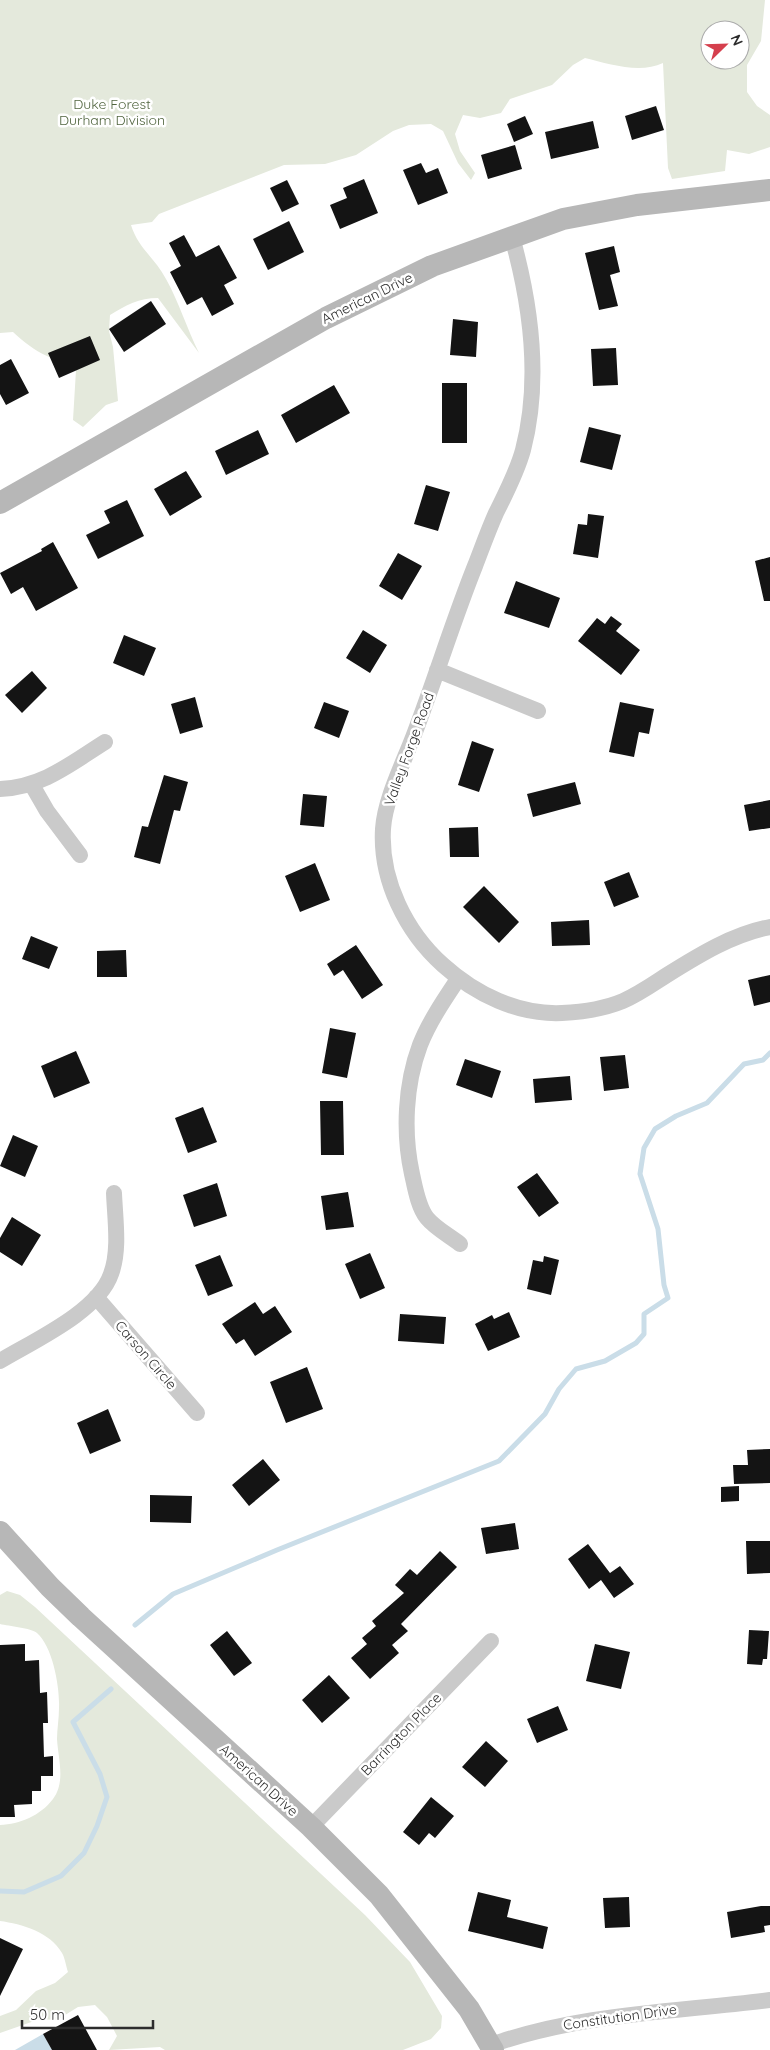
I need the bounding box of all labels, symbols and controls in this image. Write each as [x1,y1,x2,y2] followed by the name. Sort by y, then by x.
[700,20,750,70] north arrow
[727,32,747,48] text: N
[59,95,165,129] park label: Duke Forest Durham Division
[318,268,416,328] street label: American Drive
[380,690,438,808] street label: Valley Forge Road
[111,1317,181,1393] street label: Carson Circle
[357,1689,445,1779] street label: Barrington Place
[216,1740,302,1820] street label: American Drive
[22,1998,154,2030] scale bar
[562,2000,678,2034] street label: Constitution Drive
[30,2005,65,2024] text: 50 m

